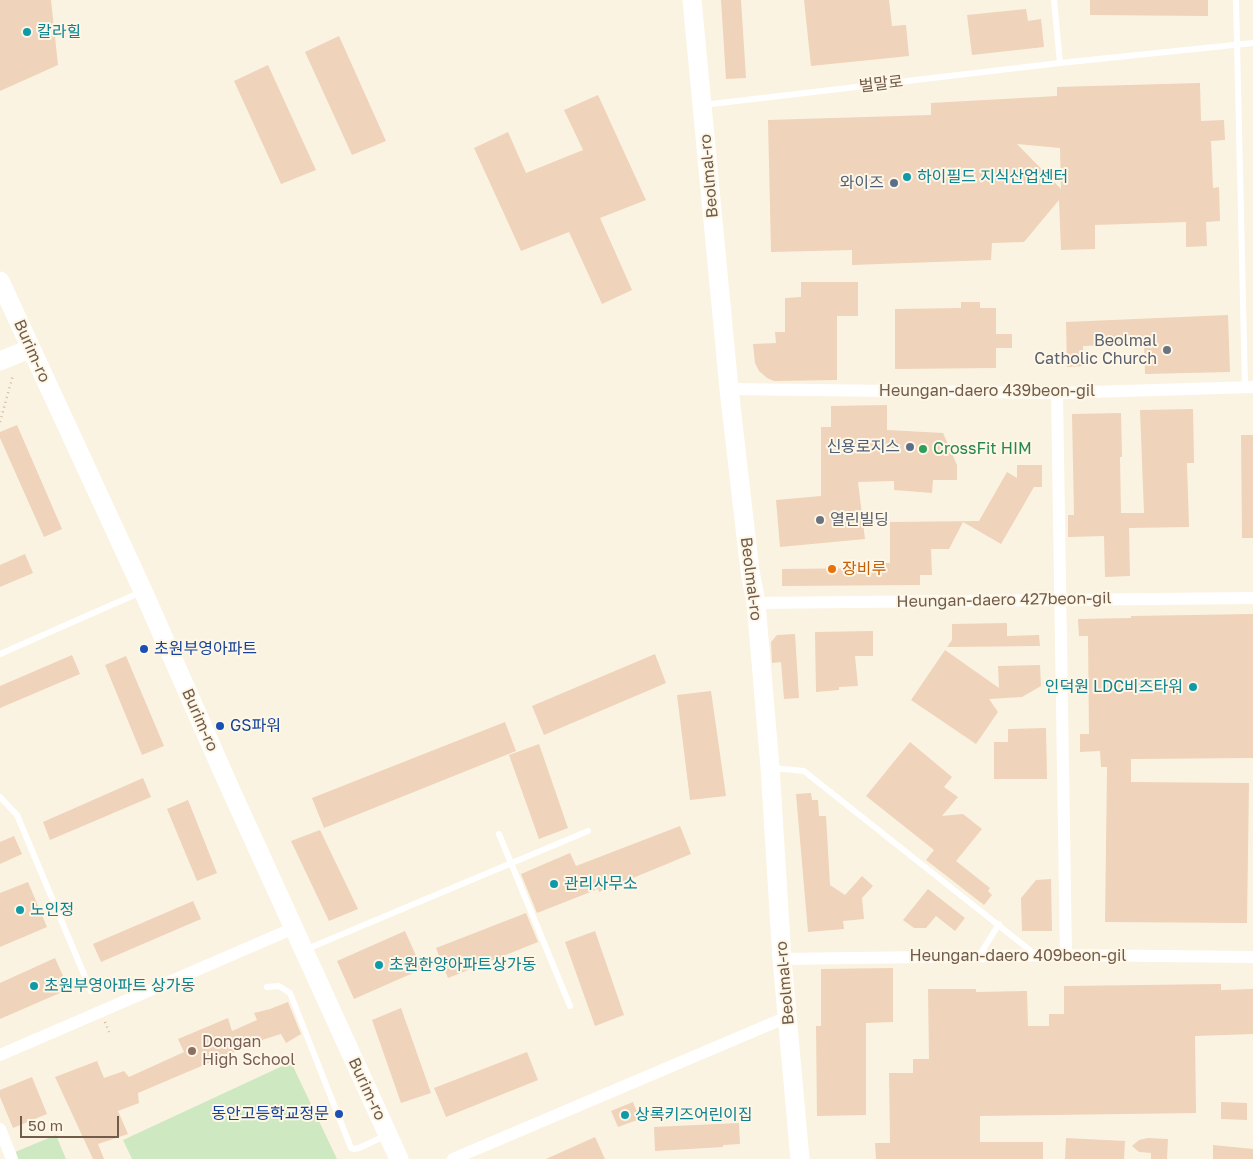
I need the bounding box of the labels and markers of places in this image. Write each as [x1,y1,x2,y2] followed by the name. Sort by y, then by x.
[37,22,81,42] place label: 칼라힐
[21,26,33,38] marker: 칼라힐
[917,167,1068,187] place label: 하이필드 지식산업센터
[901,171,913,183] marker: 하이필드 지식산업센터
[840,173,884,193] place label: 와이즈
[888,177,900,189] marker: 와이즈
[1034,331,1157,369] place label: Beolmal Catholic Church
[1161,344,1173,356] marker: Beolmal Catholic Church
[826,437,900,457] place label: 신용로지스
[933,439,1032,459] place label: CrossFit HIM
[904,441,916,453] marker: 신용로지스
[917,443,929,455] marker: CrossFit HIM
[830,510,889,530] place label: 열린빌딩
[814,514,826,526] marker: 열린빌딩
[842,559,886,579] place label: 장비루
[826,563,838,575] marker: 장비루
[154,639,257,659] place label: 초원부영아파트
[138,643,150,655] marker: 초원부영아파트
[1045,677,1183,697] place label: 인덕원 LDC비즈타워
[1187,681,1199,693] marker: 인덕원 LDC비즈타워
[230,716,281,736] place label: GS파워
[214,720,226,732] marker: GS파워
[564,874,638,894] place label: 관리사무소
[548,878,560,890] marker: 관리사무소
[30,900,74,920] place label: 노인정
[14,904,26,916] marker: 노인정
[389,955,536,975] place label: 초원한양아파트상가동
[373,959,385,971] marker: 초원한양아파트상가동
[44,976,195,996] place label: 초원부영아파트 상가동
[28,980,40,992] marker: 초원부영아파트 상가동
[202,1032,295,1070] place label: Dongan High School
[186,1045,198,1057] marker: Dongan High School
[211,1104,329,1124] place label: 동안고등학교정문
[635,1105,753,1125] place label: 상록키즈어린이집
[333,1108,345,1120] marker: 동안고등학교정문
[619,1109,631,1121] marker: 상록키즈어린이집

